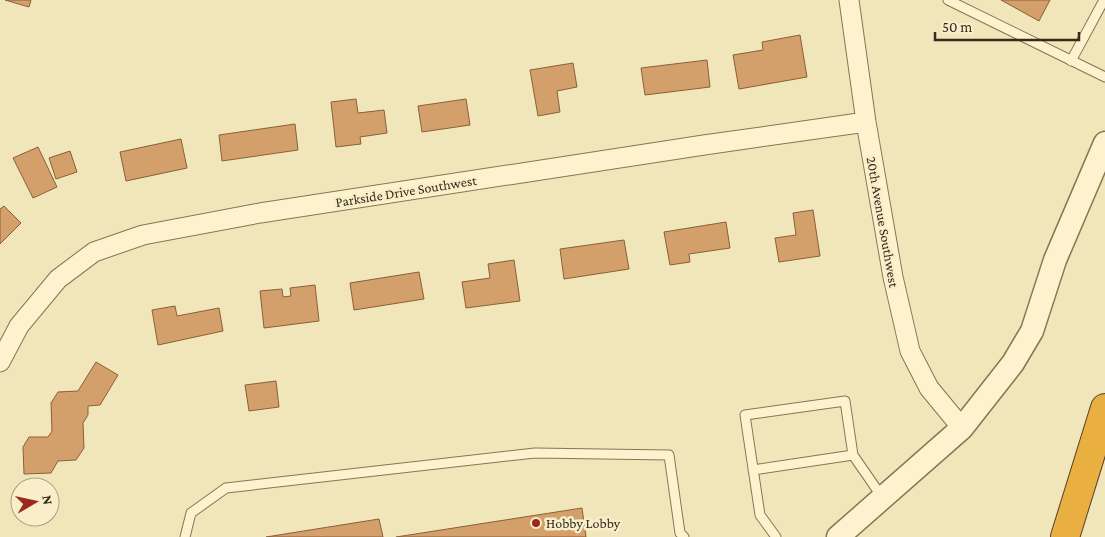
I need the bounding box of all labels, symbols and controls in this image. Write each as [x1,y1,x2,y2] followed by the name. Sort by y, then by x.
[935,10,1079,42] scale bar
[942,19,972,35] text: 50 m
[864,155,902,289] street label: 20th Avenue Southwest
[334,172,478,210] street label: Parkside Drive Southwest
[10,477,60,527] north arrow
[39,494,57,506] text: N
[546,515,621,531] place label: Hobby Lobby
[530,517,542,529] marker: Hobby Lobby

